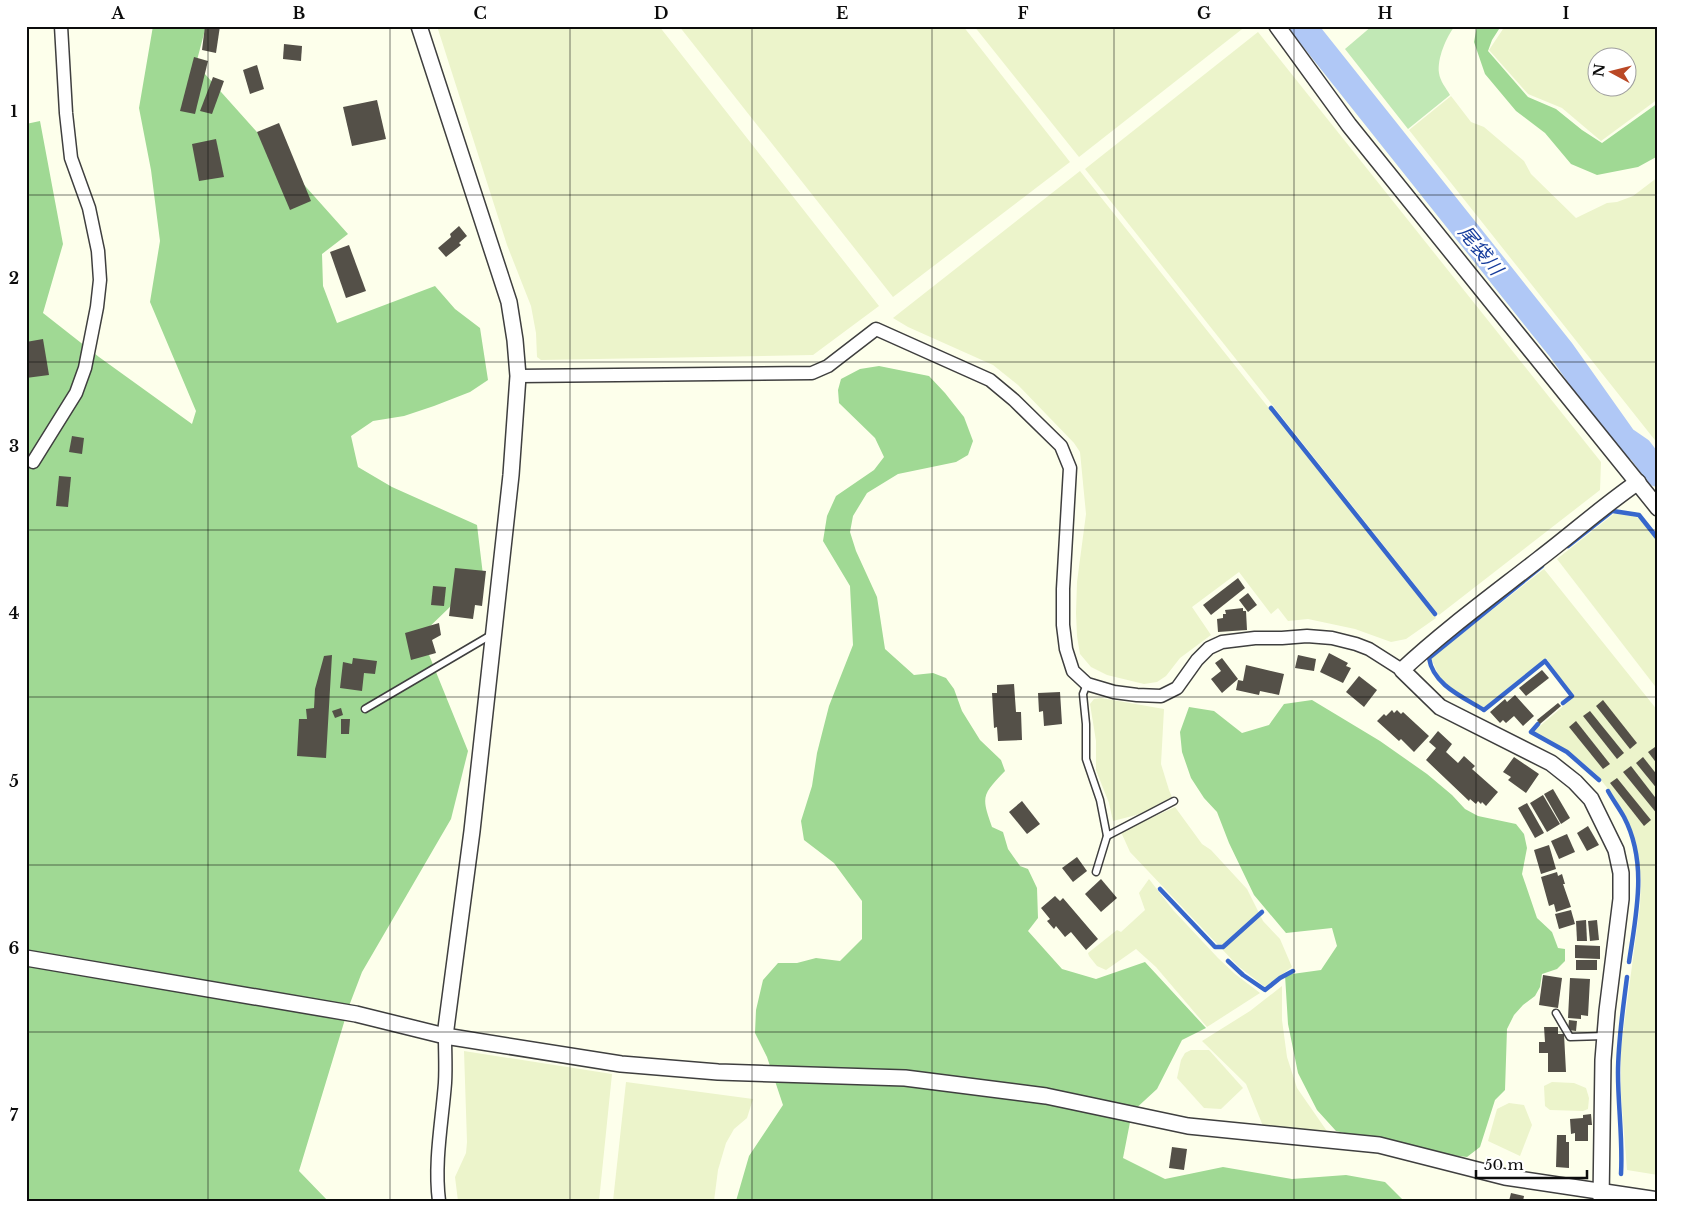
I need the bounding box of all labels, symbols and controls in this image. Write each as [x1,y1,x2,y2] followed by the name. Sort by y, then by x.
[111,3,126,23] text: A
[293,3,306,23] text: B
[473,3,487,23] text: C
[654,3,668,23] text: D
[836,3,848,23] text: E
[1017,3,1029,23] text: F
[1197,3,1211,23] text: G
[1377,3,1393,23] text: H
[1563,3,1570,23] text: I
[1586,48,1636,98] north arrow
[1589,63,1609,78] text: N
[11,101,18,121] text: 1
[1454,221,1509,281] water label: 尾袋川
[9,268,19,288] text: 2
[9,436,19,456] text: 3
[9,603,19,623] text: 4
[9,771,19,791] text: 5
[9,938,20,958] text: 6
[10,1105,19,1125] text: 7
[1476,1147,1588,1179] scale bar
[1484,1155,1524,1174] text: 50 m

